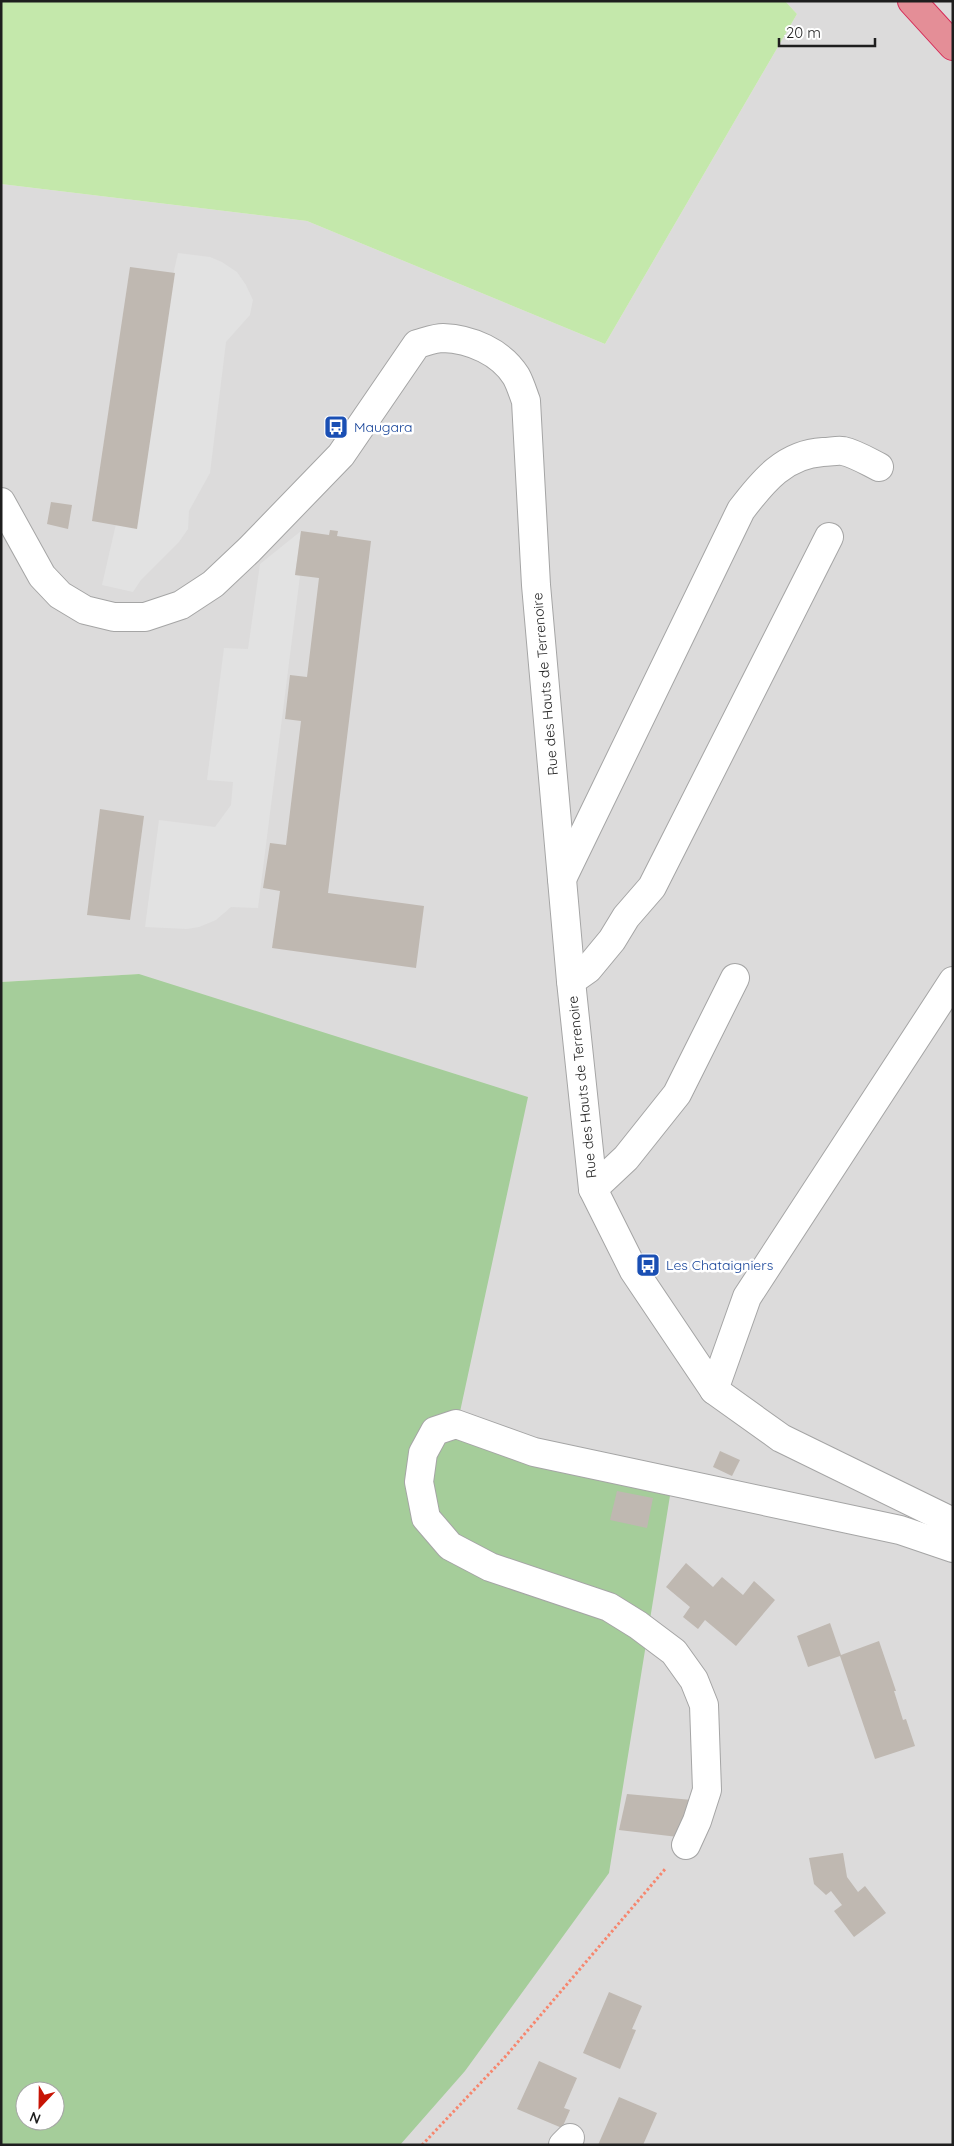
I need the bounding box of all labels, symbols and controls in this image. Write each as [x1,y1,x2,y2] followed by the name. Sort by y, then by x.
[779,15,875,47] scale bar
[786,23,821,42] text: 20 m
[323,414,349,440] bus stop icon: Maugara
[354,418,413,436] place label: Maugara
[528,592,562,776] street label: Rue des Hauts de Terrenoire
[563,995,601,1179] street label: Rue des Hauts de Terrenoire
[635,1252,661,1278] bus stop icon: Les Chataigniers
[666,1256,773,1274] place label: Les Chataigniers
[15,2081,65,2131] north arrow
[27,2108,43,2128] text: N

